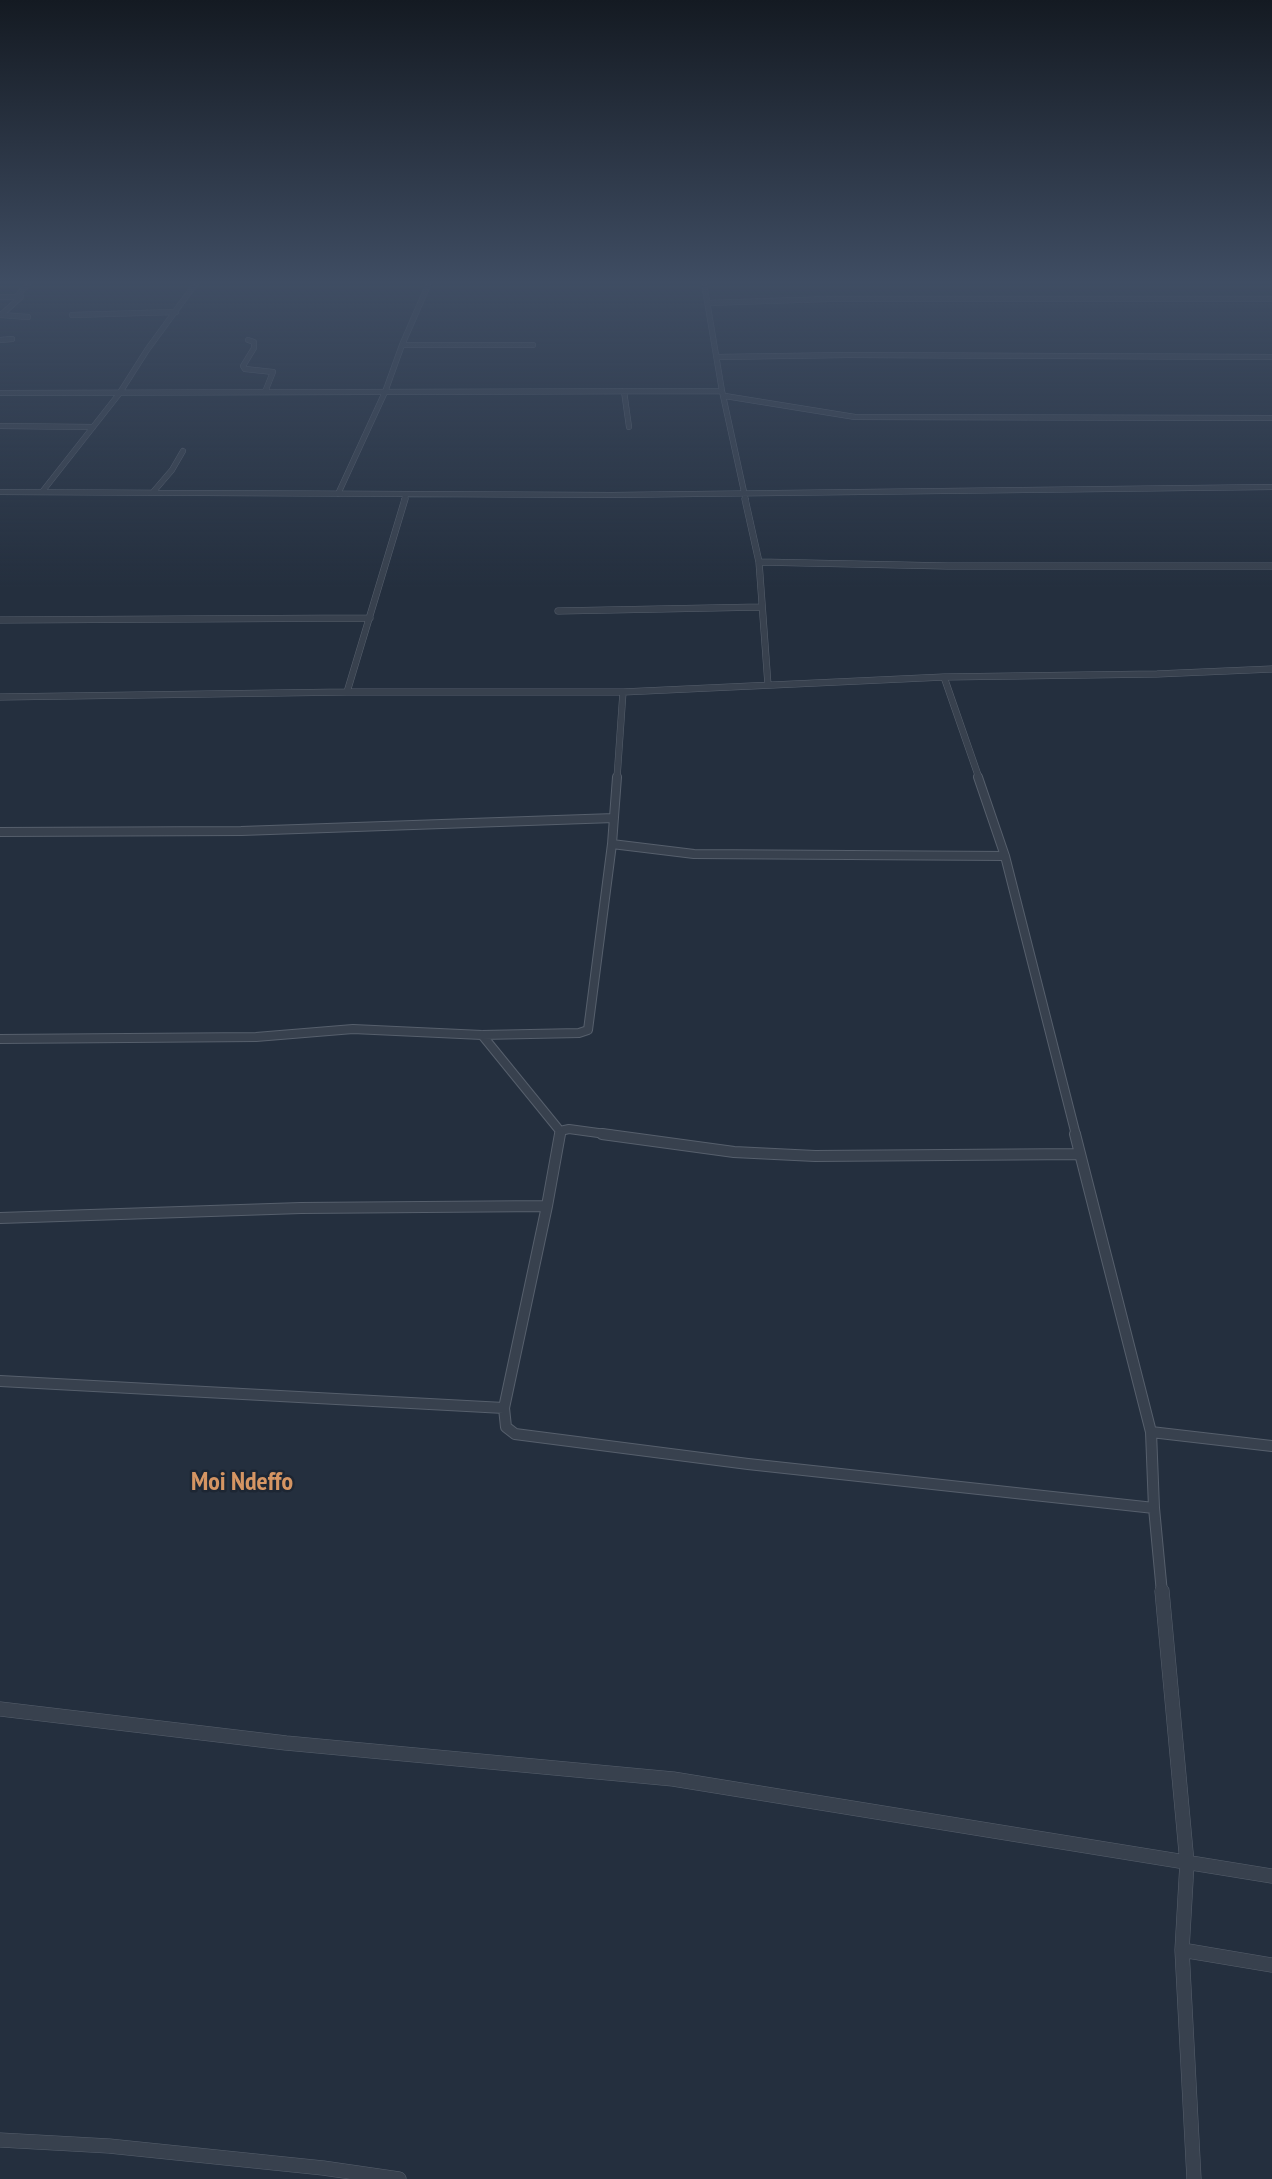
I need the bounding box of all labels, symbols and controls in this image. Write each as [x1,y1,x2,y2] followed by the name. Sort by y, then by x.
[191,1467,293,1499] district label: Moi Ndeffo

